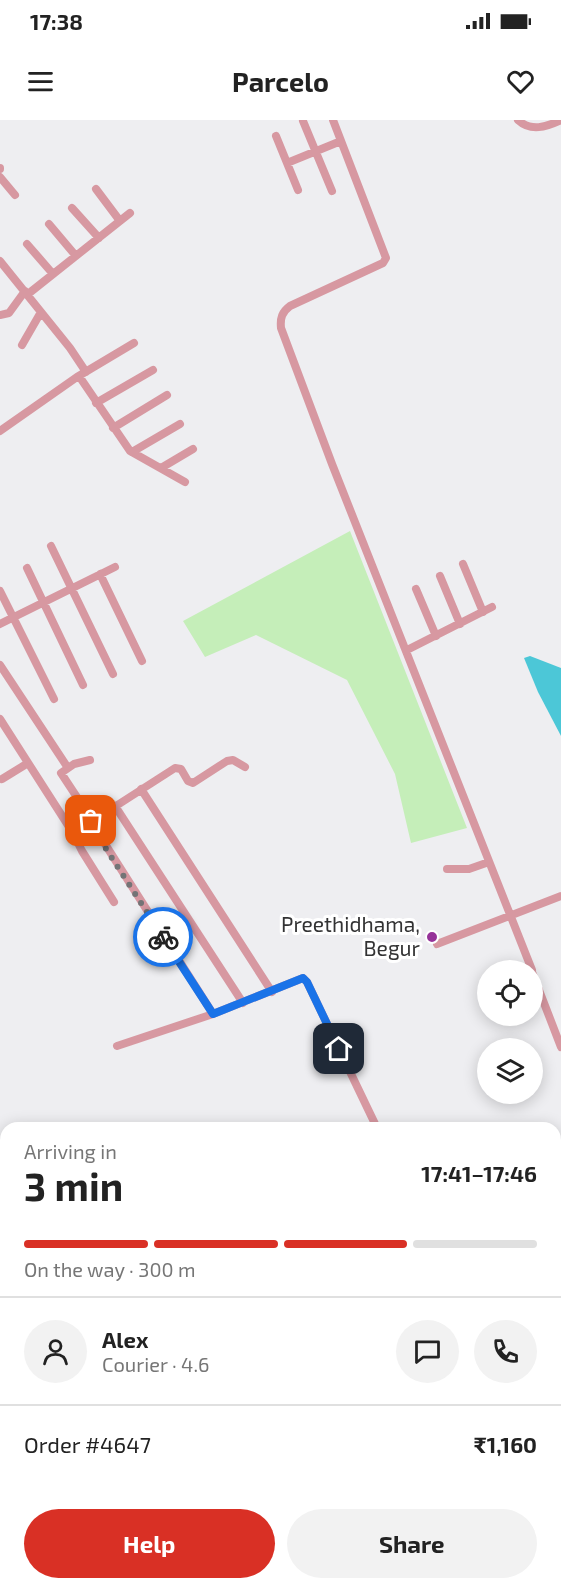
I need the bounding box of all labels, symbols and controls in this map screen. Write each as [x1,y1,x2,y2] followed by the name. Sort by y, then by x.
[30,8,83,34] text: 17:38
[24,65,57,98] icon: menu
[232,65,329,97] text: Parcelo
[504,65,537,98] icon: heart
[65,795,116,846] pin
[74,804,107,837] icon: bag
[133,907,193,967] courier
[281,911,421,960] place label: Preethidhama, Begur
[147,921,180,954] icon: bike
[425,930,439,944] marker: Preethidhama, Begur
[477,960,543,1104] map controls
[477,960,543,1026] button: locate
[313,1023,364,1074] pin
[322,1032,355,1065] icon: home
[477,1038,543,1104] button: layers
[24,1139,117,1163] text: Arriving in
[421,1160,537,1186] text: 17:41–17:46
[24,1162,123,1209] text: 3 min
[24,1257,196,1281] text: On the way · 300 m
[24,1320,87,1383] button: person
[396,1320,459,1383] button: chat
[474,1320,537,1383] button: phone
[102,1326,148,1352] text: Alex
[102,1352,209,1376] text: Courier · 4.6
[24,1431,151,1457] text: Order #4647
[474,1431,537,1457] text: ₹1,160
[24,1509,275,1578] button: Help
[287,1509,537,1578] button: Share

